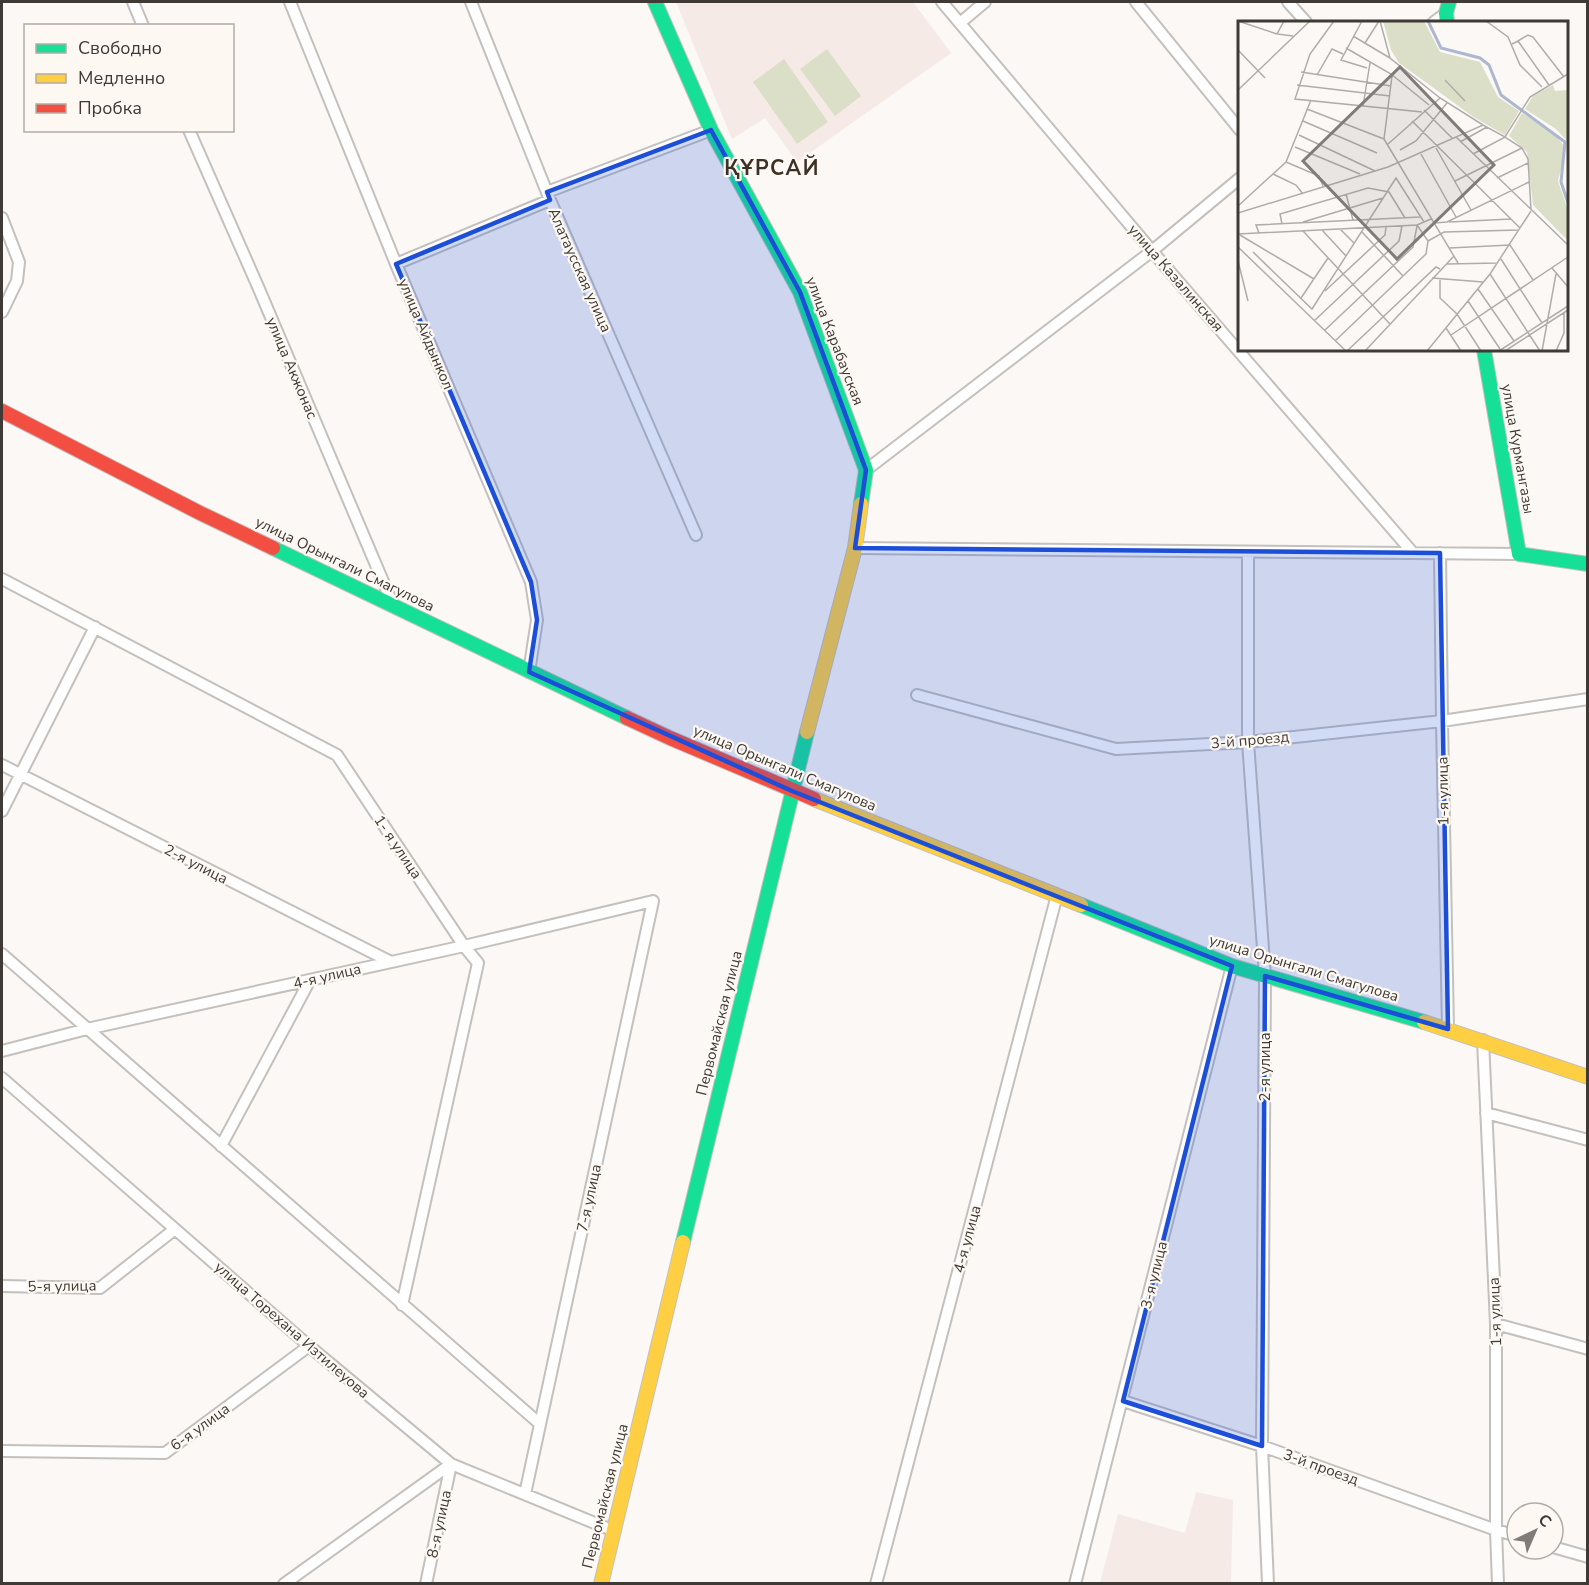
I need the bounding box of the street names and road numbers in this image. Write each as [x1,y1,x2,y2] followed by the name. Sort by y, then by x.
[544,205,616,335] street label: Алатаусская улица
[1124,220,1228,336] street label: улица Казалинская
[801,274,869,408] street label: улица Карабауская
[394,275,458,393] street label: улица Айдынкол
[262,314,322,422] street label: улица Акжонас
[1497,383,1539,515] street label: улица Курмангазы
[252,512,438,616] street label: улица Орынгали Смагулова
[690,720,880,816] street label: улица Орынгали Смагулова
[1210,727,1290,753] street label: 3-й проезд
[1432,756,1454,826] street label: 1-я улица
[369,811,427,883] street label: 1- я улица
[161,839,231,889] street label: 2-я улица
[1207,930,1401,1006] street label: улица Орынгали Смагулова
[691,948,747,1098] street label: Первомайская улица
[291,958,363,994] street label: 4-я улица
[1255,1032,1275,1102] street label: 2-я улица
[572,1162,606,1234] street label: 7-я улица
[948,1203,986,1275] street label: 4-я улица
[1136,1239,1172,1311] street label: 3-я улица
[210,1257,374,1403] street label: улица Торехана Изтилеуова
[27,1275,97,1297] street label: 5-я улица
[1484,1277,1506,1347] street label: 1-я улица
[166,1399,234,1455] street label: 6-я улица
[577,1421,633,1571] street label: Первомайская улица
[1281,1444,1362,1490] street label: 3-й проезд
[422,1488,456,1560] street label: 8-я улица

